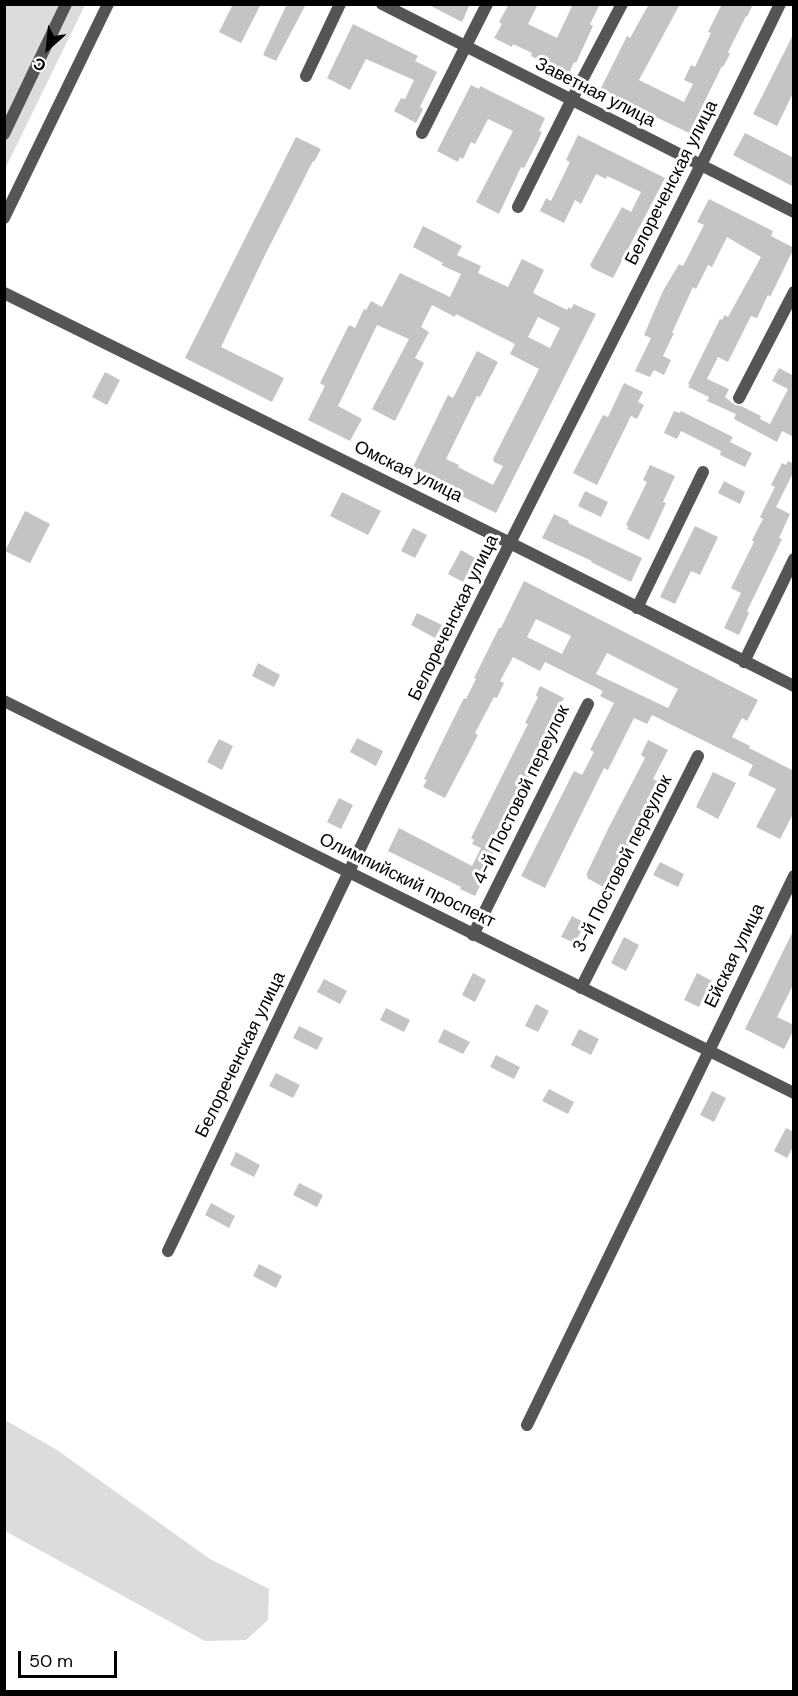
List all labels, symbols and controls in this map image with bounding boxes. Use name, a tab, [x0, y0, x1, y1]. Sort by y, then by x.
north arrow	[18, 18, 78, 78]
text: С	[30, 53, 50, 76]
street label: Заветная улица	[531, 53, 659, 133]
street label: Белореченская улица	[621, 97, 723, 269]
street label: Омская улица	[350, 437, 466, 507]
street label: Белореченская улица	[404, 531, 504, 705]
street label: 4-й Постовой переулок	[469, 702, 575, 888]
street label: 3-й Постовой переулок	[569, 772, 677, 956]
street label: Олимпийский проспект	[315, 829, 499, 933]
street label: Ейская улица	[700, 900, 770, 1012]
street label: Белореченская улица	[191, 968, 291, 1142]
scale bar	[21, 1639, 120, 1677]
text: 50 m	[29, 1649, 73, 1673]

